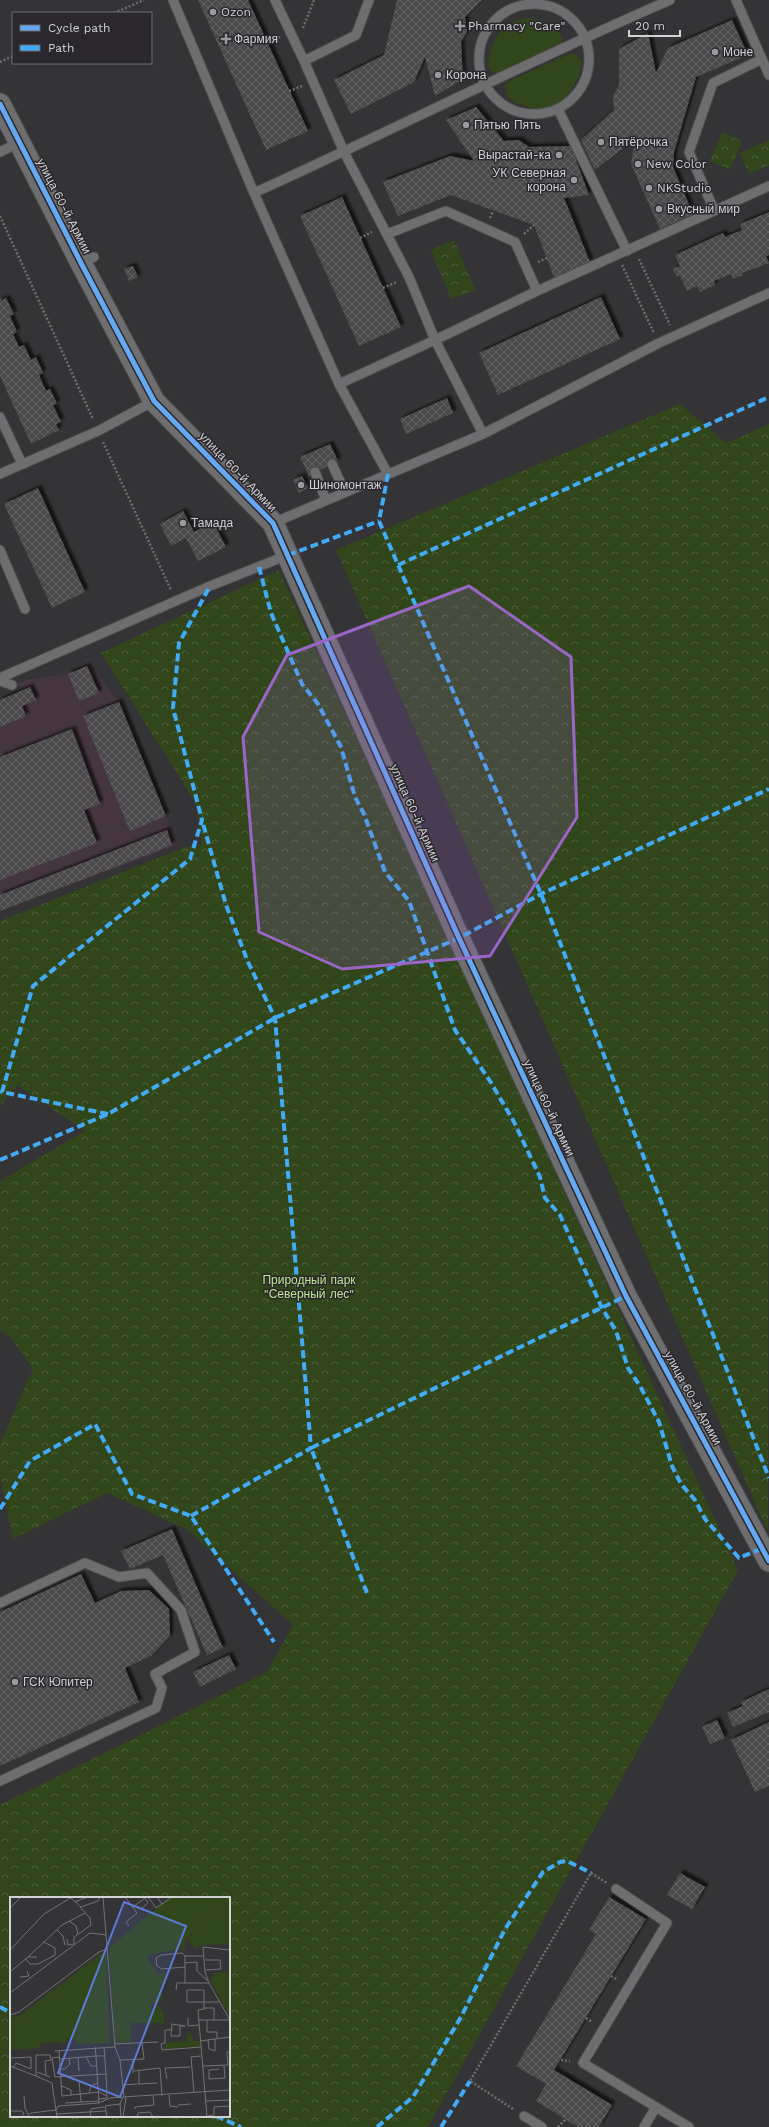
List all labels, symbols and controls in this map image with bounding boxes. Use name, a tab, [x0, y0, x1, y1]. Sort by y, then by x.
place label: Ozon	[221, 5, 251, 19]
marker: Ozon	[208, 7, 218, 17]
legend	[12, 12, 152, 64]
scale bar	[629, 12, 680, 38]
place label: Pharmacy "Care"	[468, 19, 565, 33]
text: 20 m	[635, 19, 665, 33]
text: Cycle path	[48, 21, 110, 35]
marker: Pharmacy "Care"	[455, 21, 465, 31]
place label: Фармия	[234, 32, 278, 46]
marker: Фармия	[221, 34, 231, 44]
text: Path	[48, 41, 74, 55]
place label: Моне	[723, 45, 753, 59]
marker: Моне	[710, 47, 720, 57]
place label: Корона	[446, 68, 487, 82]
marker: Корона	[433, 70, 443, 80]
place label: Пятью Пять	[474, 118, 541, 132]
marker: Пятью Пять	[461, 120, 471, 130]
place label: Пятёрочка	[609, 135, 668, 149]
marker: Пятёрочка	[596, 137, 606, 147]
place label: Вырастай-ка	[478, 148, 551, 162]
marker: Вырастай-ка	[554, 150, 564, 160]
street label: улица 60-й Армии	[34, 156, 94, 256]
place label: New Color	[646, 157, 707, 171]
marker: New Color	[633, 159, 643, 169]
place label: УК Северная корона	[493, 166, 566, 194]
marker: УК Северная корона	[569, 175, 579, 185]
place label: NKStudio	[657, 181, 711, 195]
marker: NKStudio	[644, 183, 654, 193]
place label: Вкусный мир	[667, 202, 740, 216]
marker: Вкусный мир	[654, 204, 664, 214]
street label: улица 60-й Армии	[196, 429, 280, 515]
place label: Шиномонтаж	[309, 478, 382, 492]
marker: Шиномонтаж	[296, 480, 306, 490]
place label: Тамада	[191, 516, 233, 530]
marker: Тамада	[178, 518, 188, 528]
street label: улица 60-й Армии	[387, 762, 443, 864]
street label: улица 60-й Армии	[520, 1057, 578, 1159]
park label: Природный парк "Северный лес"	[262, 1273, 356, 1301]
street label: улица 60-й Армии	[661, 1349, 725, 1447]
place label: ГСК Юпитер	[23, 1675, 93, 1689]
marker: ГСК Юпитер	[10, 1677, 20, 1687]
inset map	[10, 1897, 230, 2117]

